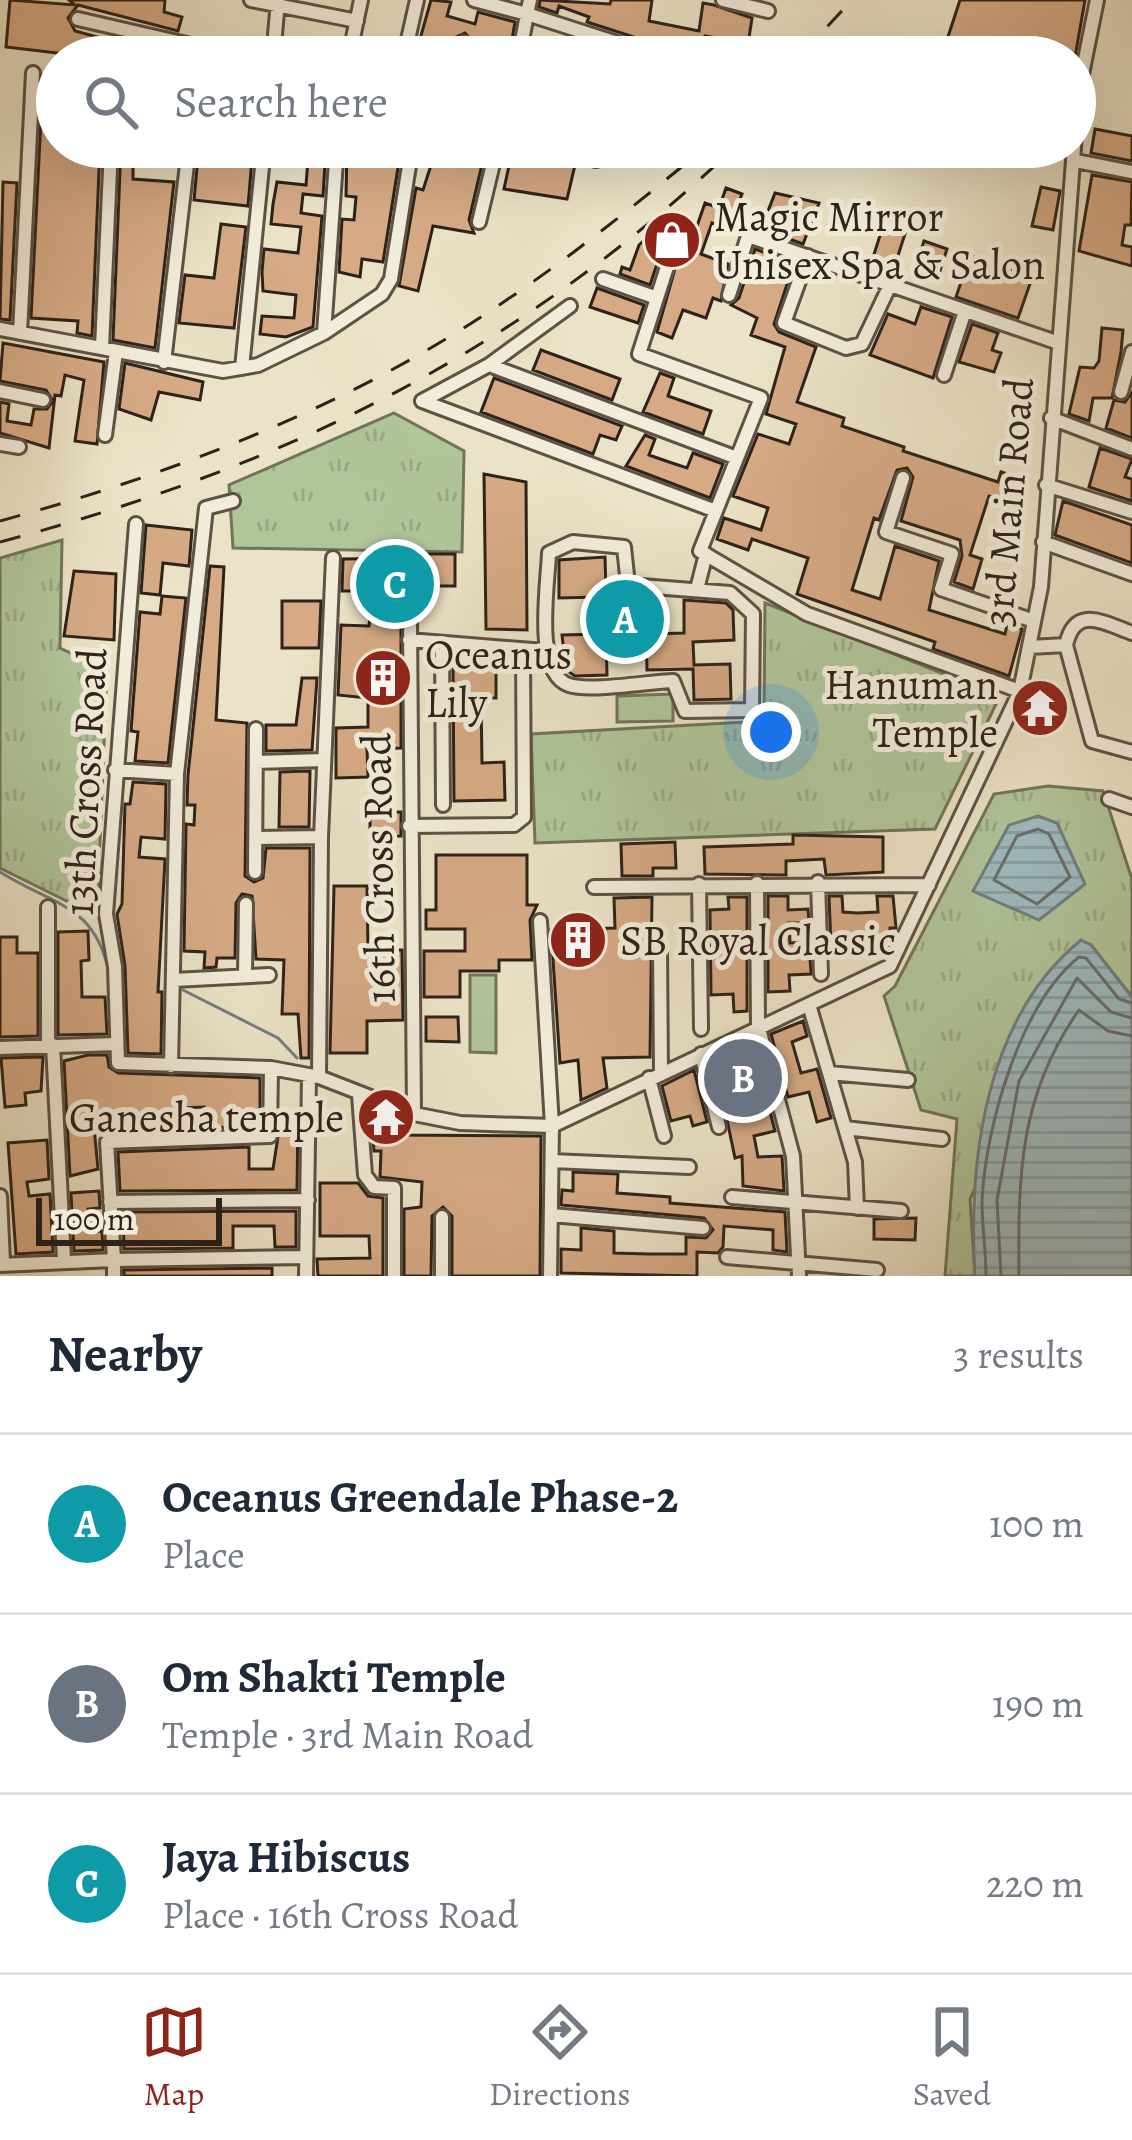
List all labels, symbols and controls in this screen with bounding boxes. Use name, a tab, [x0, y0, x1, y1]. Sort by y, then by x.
search box	[36, 36, 1096, 168]
icon: search	[78, 69, 144, 135]
text: Search here	[174, 71, 388, 133]
place label: Magic Mirror Unisex Spa & Salon	[714, 188, 1045, 293]
shop icon: Magic Mirror Unisex Spa & Salon	[641, 209, 703, 271]
street label: 3rd Main Road	[969, 375, 1047, 629]
pin: C	[356, 539, 434, 629]
pin: A	[586, 574, 664, 664]
place label: Oceanus Lily	[425, 626, 572, 731]
street label: 13th Cross Road	[50, 646, 120, 917]
building icon: Oceanus Lily	[352, 647, 414, 709]
place label: Hanuman Temple	[824, 656, 998, 761]
temple icon: Hanuman Temple	[1009, 677, 1071, 739]
your location	[741, 702, 801, 762]
street label: 16th Cross Road	[347, 732, 409, 1003]
building icon: SB Royal Classic	[547, 909, 609, 971]
place label: SB Royal Classic	[620, 912, 896, 969]
pin: B	[704, 1033, 782, 1123]
temple icon: Ganesha temple	[355, 1086, 417, 1148]
place label: Ganesha temple	[69, 1089, 344, 1146]
scale bar	[36, 1192, 222, 1245]
text: 100 m	[54, 1196, 134, 1241]
text: Nearby	[48, 1319, 202, 1389]
text: 3 results	[953, 1328, 1084, 1381]
text: Oceanus Greendale Phase-2	[162, 1466, 678, 1528]
text: A	[75, 1497, 99, 1550]
text: 100 m	[989, 1497, 1084, 1550]
text: Place	[162, 1528, 245, 1581]
text: Om Shakti Temple	[162, 1646, 506, 1708]
text: B	[75, 1677, 99, 1730]
text: 190 m	[992, 1677, 1084, 1730]
text: Temple · 3rd Main Road	[162, 1708, 533, 1761]
text: Jaya Hibiscus	[162, 1826, 410, 1888]
text: C	[75, 1857, 99, 1910]
text: 220 m	[986, 1857, 1084, 1910]
text: Place · 16th Cross Road	[162, 1888, 518, 1941]
tab: Map	[141, 1999, 207, 2116]
tab: Directions	[489, 1999, 631, 2116]
tab: Saved	[913, 1999, 991, 2116]

